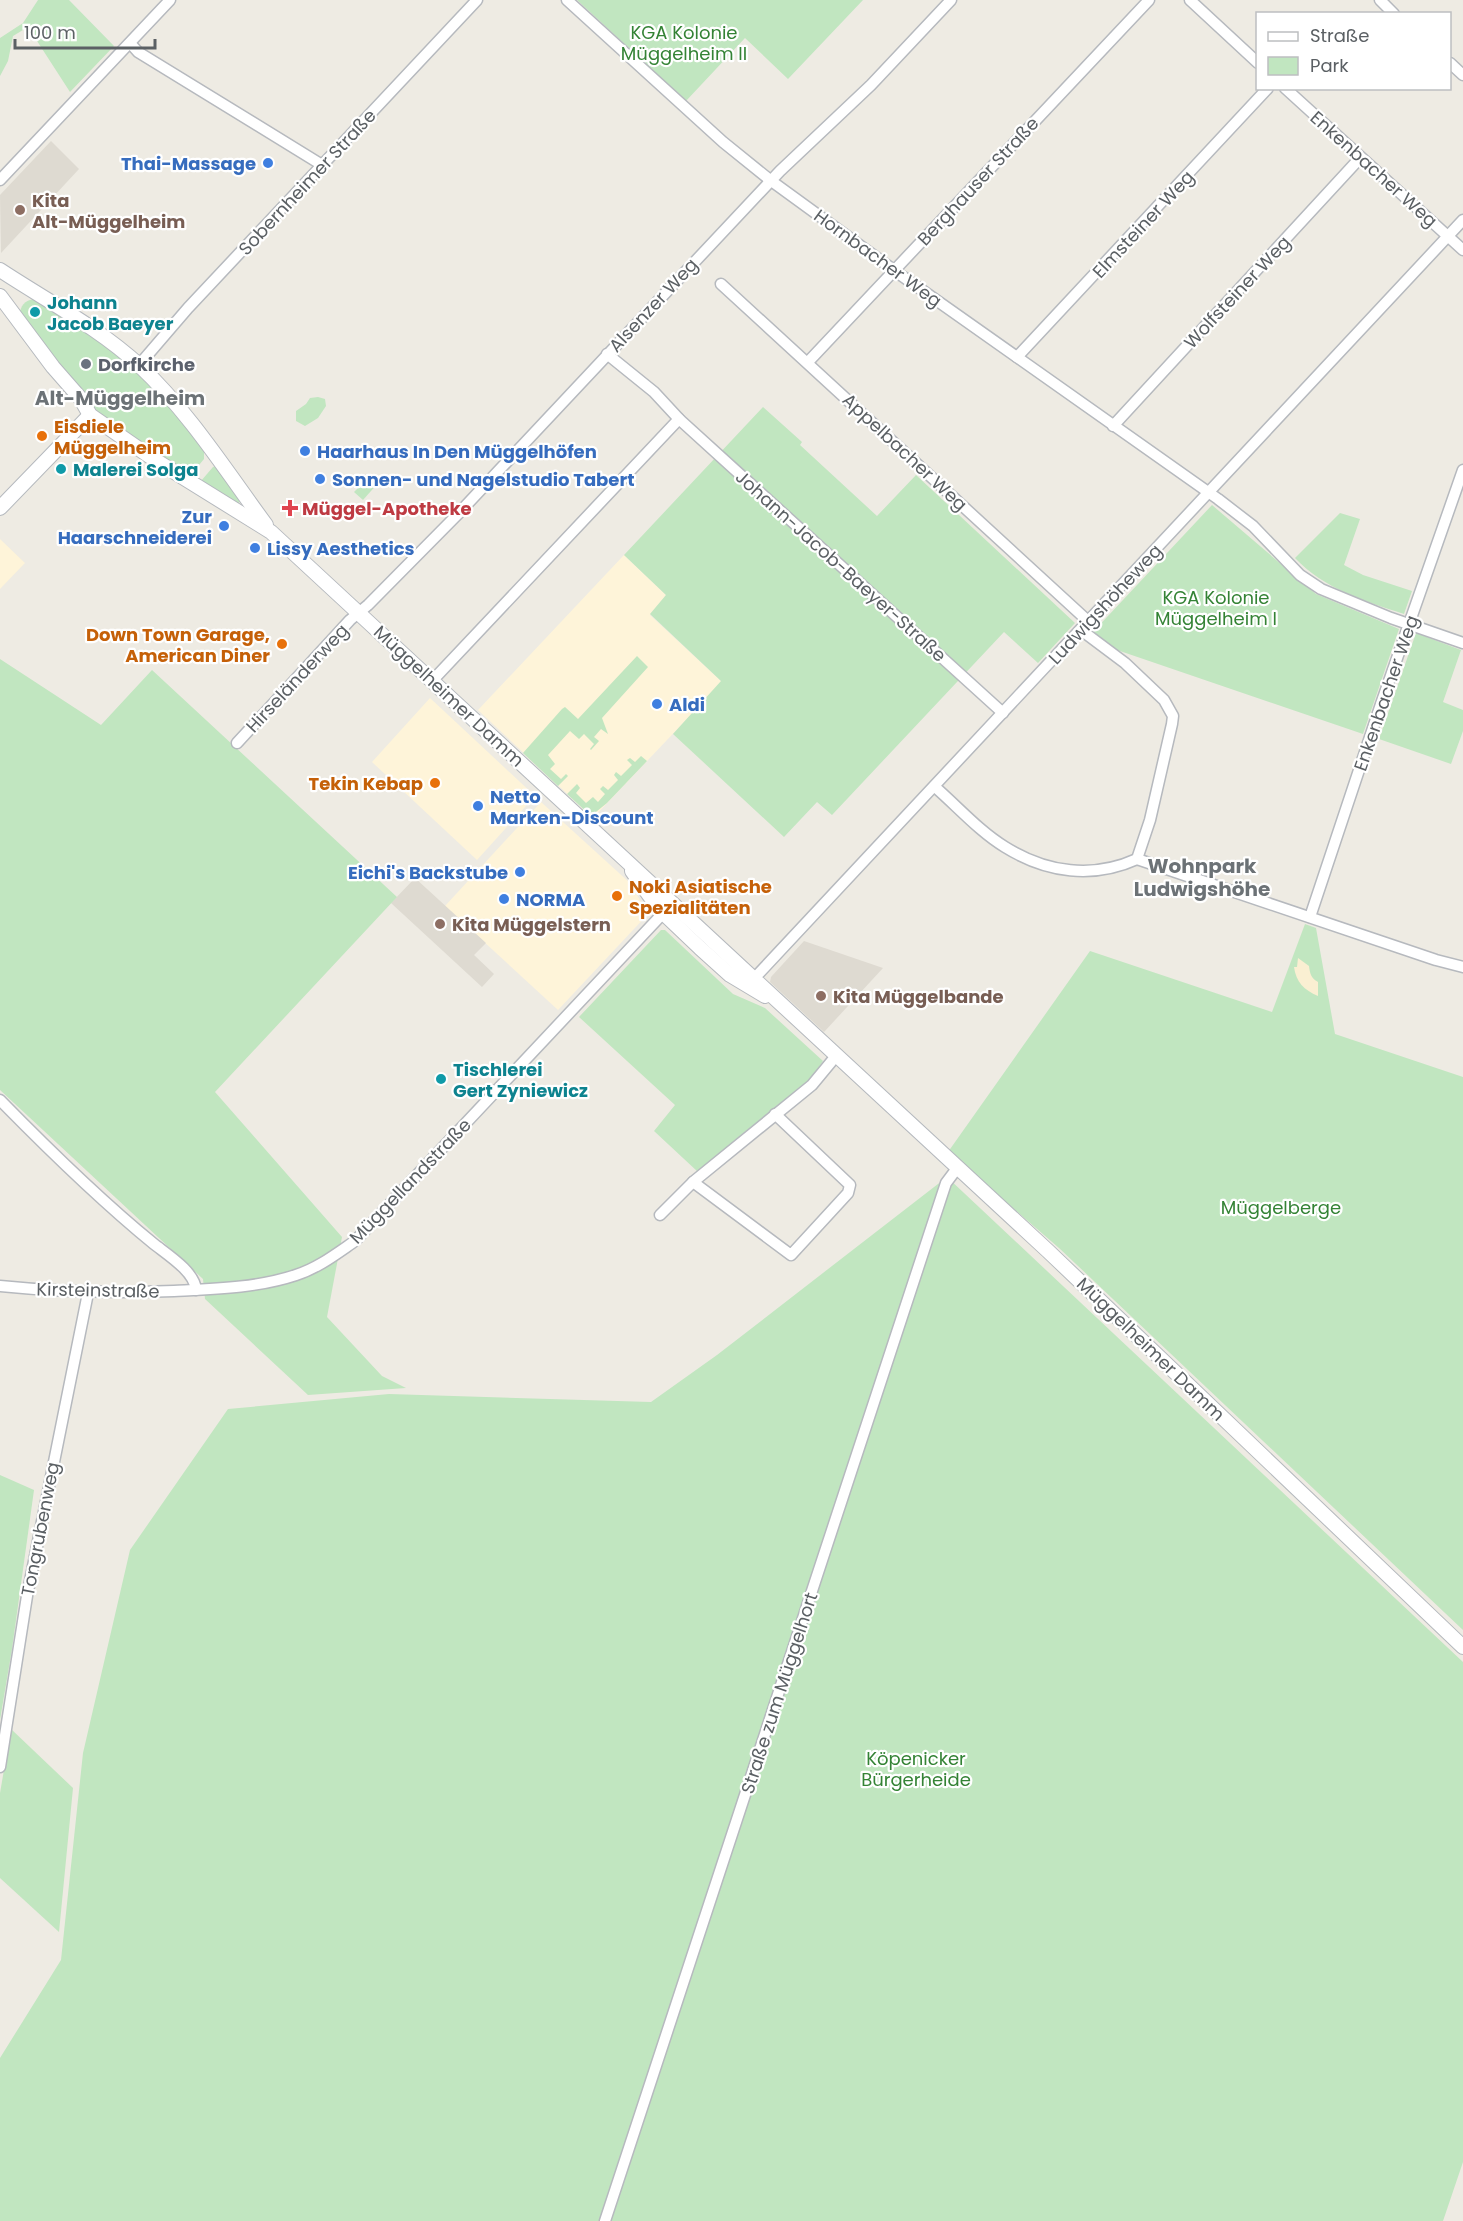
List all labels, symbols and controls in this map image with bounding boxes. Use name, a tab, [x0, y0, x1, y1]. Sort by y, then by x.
scale bar	[15, 12, 154, 50]
legend	[1256, 12, 1451, 90]
text: 100 m	[24, 20, 76, 45]
park label: KGA Kolonie Müggelheim II	[621, 20, 747, 66]
text: Straße	[1310, 23, 1369, 48]
text: Park	[1310, 53, 1349, 78]
street label: Sobernheimer Straße	[233, 103, 381, 261]
street label: Enkenbacher Weg	[1305, 105, 1443, 233]
street label: Berghauser Straße	[912, 111, 1044, 251]
place label: Thai-Massage	[121, 151, 256, 176]
marker: Thai-Massage	[261, 156, 275, 170]
street label: Elmsteiner Weg	[1087, 165, 1199, 283]
place label: Kita Alt-Müggelheim	[32, 188, 185, 234]
marker: Kita Alt-Müggelheim	[13, 203, 27, 217]
street label: Hornbacher Weg	[809, 203, 947, 313]
street label: Wolfsteiner Weg	[1178, 230, 1296, 354]
street label: Alsenzer Weg	[603, 252, 703, 358]
place label: Johann Jacob Baeyer	[47, 290, 174, 336]
marker: Johann Jacob Baeyer	[28, 305, 42, 319]
place label: Dorfkirche	[98, 352, 195, 377]
marker: Dorfkirche	[79, 357, 93, 371]
district label: Alt-Müggelheim	[35, 384, 205, 412]
street label: Appelbacher Weg	[837, 387, 973, 517]
place label: Eisdiele Müggelheim	[54, 414, 171, 460]
marker: Eisdiele Müggelheim	[35, 429, 49, 443]
place label: Haarhaus In Den Müggelhöfen	[317, 439, 597, 464]
marker: Haarhaus In Den Müggelhöfen	[298, 444, 312, 458]
place label: Malerei Solga	[73, 457, 198, 482]
marker: Malerei Solga	[54, 462, 68, 476]
street label: Johann-Jacob-Baeyer-Straße	[730, 464, 952, 668]
place label: Sonnen- und Nagelstudio Tabert	[332, 467, 634, 492]
marker: Sonnen- und Nagelstudio Tabert	[313, 472, 327, 486]
place label: Müggel-Apotheke	[302, 496, 472, 521]
marker: Müggel-Apotheke	[283, 501, 297, 515]
place label: Zur Haarschneiderei	[58, 504, 212, 550]
marker: Zur Haarschneiderei	[217, 519, 231, 533]
place label: Lissy Aesthetics	[267, 536, 415, 561]
street label: Ludwigshöheweg	[1043, 538, 1167, 670]
marker: Lissy Aesthetics	[248, 541, 262, 555]
park label: KGA Kolonie Müggelheim I	[1155, 585, 1277, 631]
street label: Enkenbacher Weg	[1348, 612, 1424, 774]
street label: Hirseländerweg	[240, 618, 354, 738]
street label: Müggelheimer Damm	[368, 620, 530, 772]
place label: Down Town Garage, American Diner	[86, 622, 270, 668]
marker: Down Town Garage, American Diner	[275, 637, 289, 651]
place label: Aldi	[669, 692, 705, 717]
marker: Aldi	[650, 697, 664, 711]
place label: Tekin Kebap	[309, 771, 423, 796]
marker: Tekin Kebap	[428, 776, 442, 790]
place label: Netto Marken-Discount	[490, 784, 654, 830]
marker: Netto Marken-Discount	[471, 799, 485, 813]
district label: Wohnpark Ludwigshöhe	[1134, 852, 1270, 903]
place label: Eichi's Backstube	[348, 860, 508, 885]
marker: Eichi's Backstube	[513, 865, 527, 879]
place label: Noki Asiatische Spezialitäten	[629, 874, 772, 920]
place label: NORMA	[516, 887, 585, 912]
marker: Noki Asiatische Spezialitäten	[610, 889, 624, 903]
marker: NORMA	[497, 892, 511, 906]
place label: Kita Müggelstern	[452, 912, 611, 937]
marker: Kita Müggelstern	[433, 917, 447, 931]
place label: Kita Müggelbande	[833, 984, 1004, 1009]
marker: Kita Müggelbande	[814, 989, 828, 1003]
place label: Tischlerei Gert Zyniewicz	[453, 1057, 588, 1103]
marker: Tischlerei Gert Zyniewicz	[434, 1072, 448, 1086]
street label: Müggellandstraße	[344, 1113, 476, 1249]
park label: Müggelberge	[1221, 1195, 1341, 1220]
street label: Müggelheimer Damm	[1071, 1271, 1231, 1427]
street label: Kirsteinstraße	[36, 1276, 160, 1304]
street label: Tongrubenweg	[15, 1460, 65, 1598]
street label: Straße zum Müggelhort	[735, 1589, 823, 1797]
park label: Köpenicker Bürgerheide	[861, 1746, 971, 1792]

